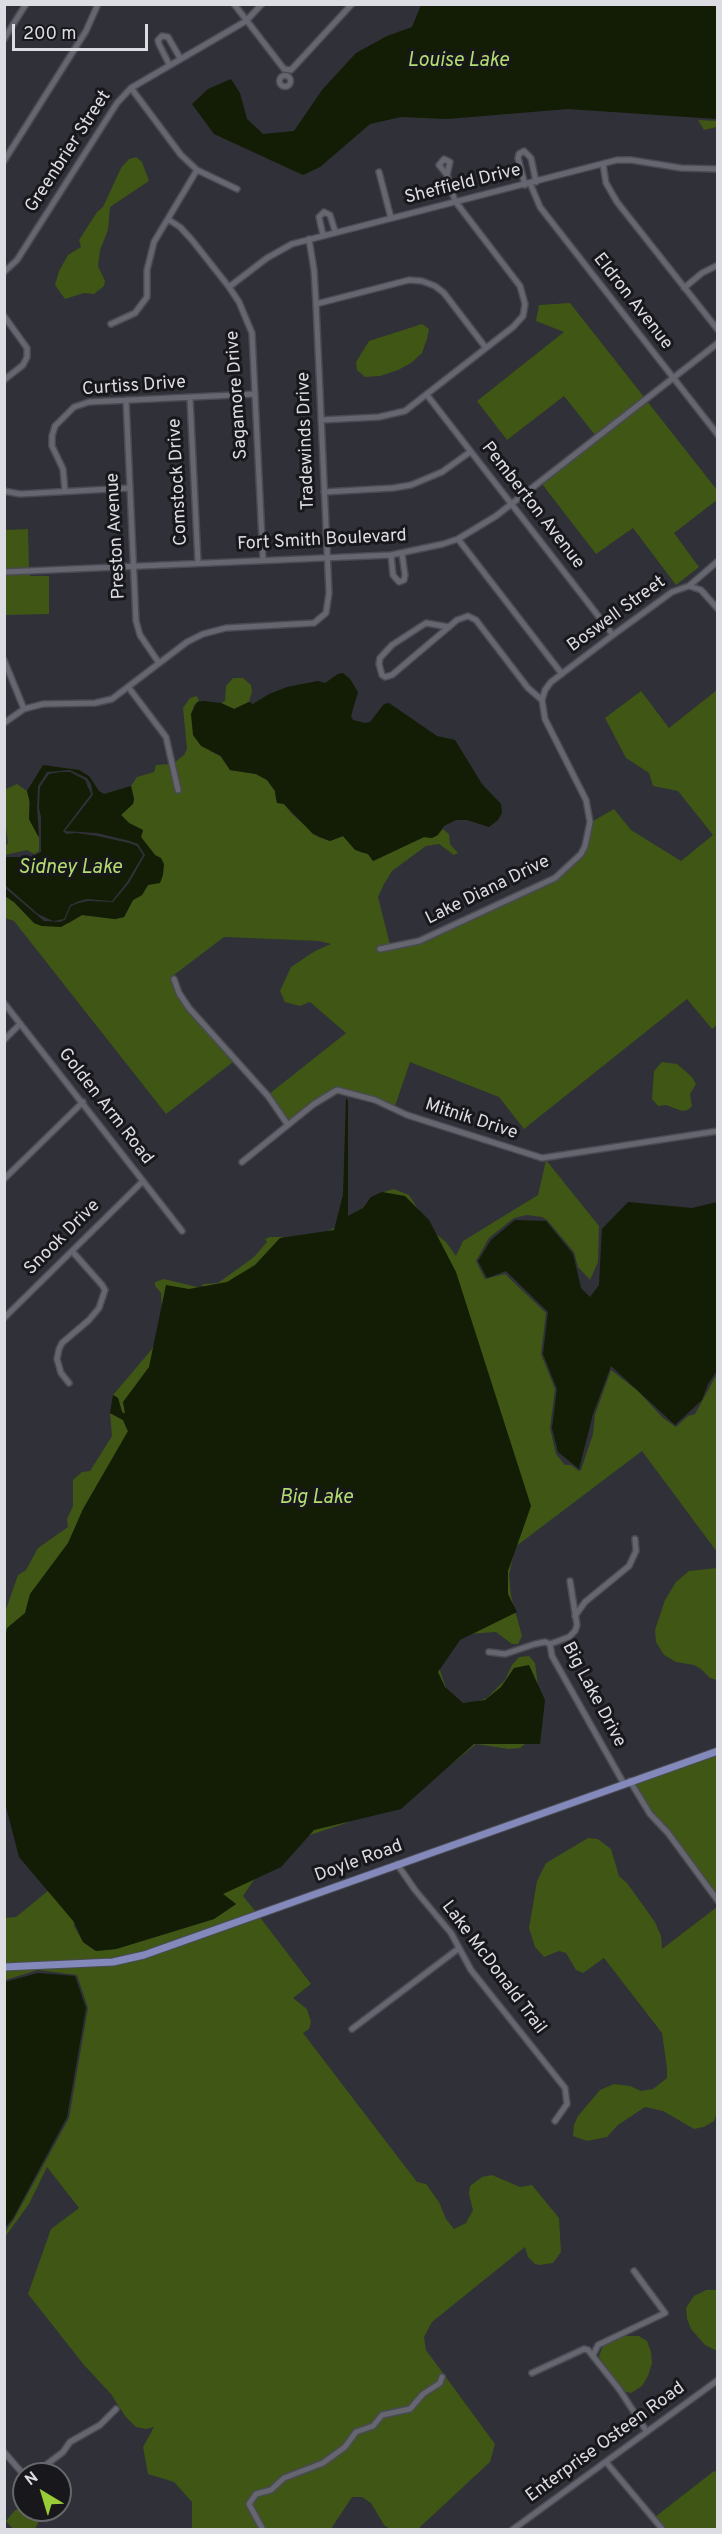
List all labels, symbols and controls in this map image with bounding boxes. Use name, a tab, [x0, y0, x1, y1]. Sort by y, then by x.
scale bar	[15, 12, 152, 50]
text: 200 m	[23, 23, 76, 46]
water label: Louise Lake	[407, 50, 509, 74]
street label: Greenbrier Street	[22, 87, 116, 217]
street label: Sheffield Drive	[403, 160, 523, 210]
street label: Eldron Avenue	[588, 249, 676, 355]
street label: Sagamore Drive	[223, 330, 253, 460]
street label: Tradewinds Drive	[294, 372, 320, 510]
street label: Curtiss Drive	[81, 373, 187, 401]
street label: Comstock Drive	[165, 418, 193, 546]
street label: Pemberton Avenue	[476, 438, 588, 574]
street label: Preston Avenue	[103, 472, 131, 600]
street label: Fort Smith Boulevard	[237, 526, 407, 556]
street label: Boswell Street	[564, 572, 670, 658]
street label: Lake Diana Drive	[422, 852, 554, 930]
water label: Sidney Lake	[18, 857, 122, 881]
street label: Golden Arm Road	[53, 1044, 157, 1170]
street label: Mitnik Drive	[422, 1095, 520, 1145]
street label: Snook Drive	[21, 1196, 105, 1280]
water label: Big Lake	[279, 1487, 353, 1511]
street label: Big Lake Drive	[556, 1639, 630, 1751]
street label: Doyle Road	[312, 1836, 406, 1888]
street label: Lake McDonald Trail	[436, 1897, 550, 2039]
street label: Enterprise Osteen Road	[522, 2378, 690, 2508]
north arrow	[12, 2462, 72, 2522]
text: N	[21, 2468, 43, 2491]

